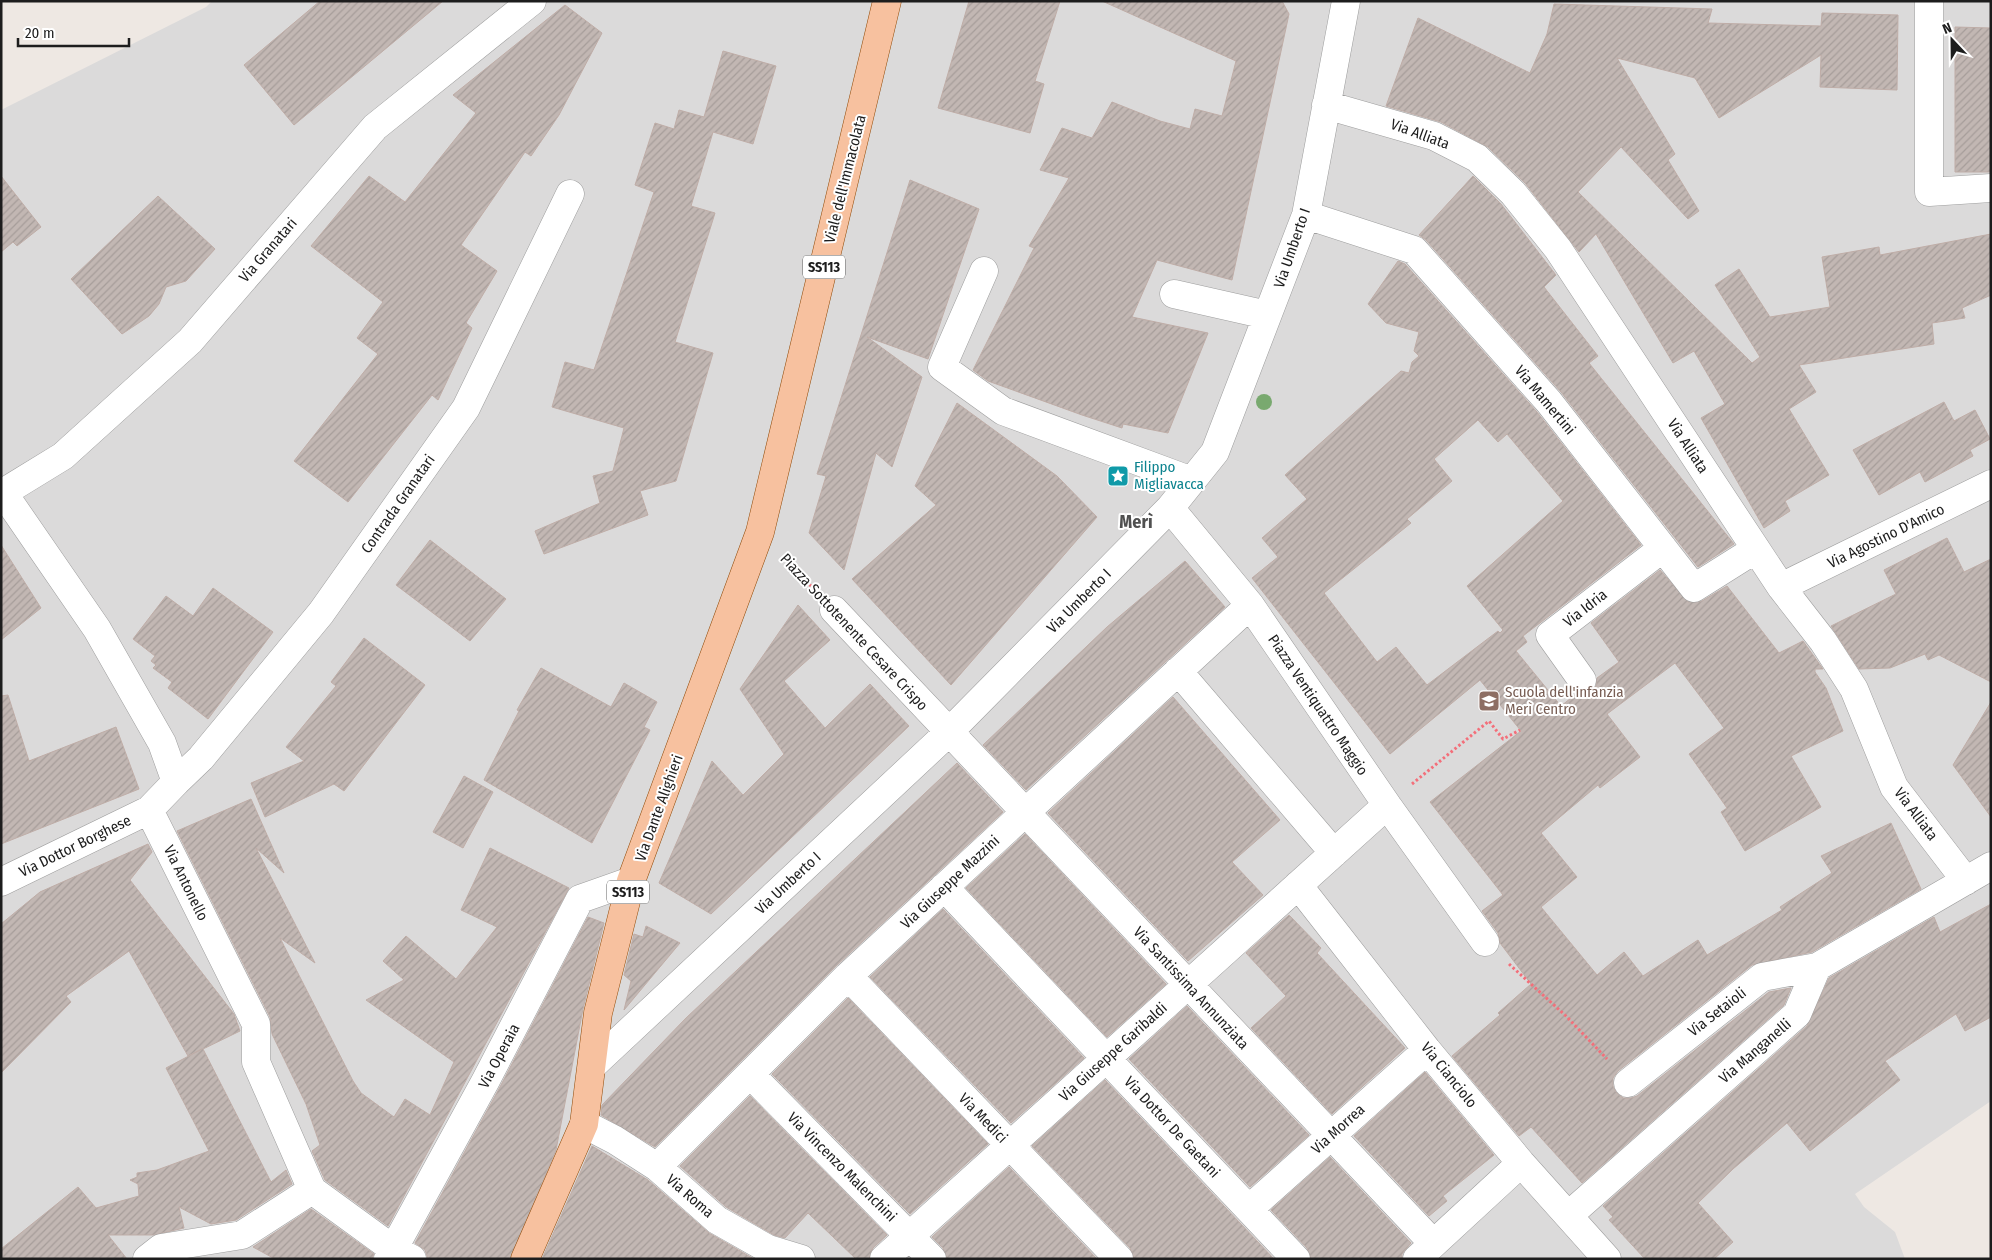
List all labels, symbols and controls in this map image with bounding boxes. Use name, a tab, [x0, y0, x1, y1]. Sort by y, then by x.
scale bar	[18, 15, 129, 47]
north arrow	[1927, 15, 1977, 65]
text: N	[1940, 19, 1954, 38]
text: 20 m	[25, 24, 55, 42]
street label: Viale dell'Immacolata	[820, 113, 870, 245]
street label: Via Alliata	[1388, 115, 1452, 153]
street label: Via Umberto I	[1270, 206, 1314, 290]
street label: Via Granatari	[235, 214, 301, 286]
road number: SS113	[803, 256, 845, 278]
street label: Via Mamertini	[1511, 362, 1579, 438]
street label: Via Alliata	[1664, 415, 1712, 477]
street label: Contrada Granatari	[357, 451, 439, 557]
place label: Filippo Migliavacca	[1134, 458, 1204, 493]
place icon: Filippo Migliavacca	[1106, 464, 1130, 488]
street label: Via Agostino D'Amico	[1825, 500, 1947, 572]
district label: Merì	[1119, 511, 1153, 533]
street label: Piazza Sottotenente Cesare Crispo	[776, 550, 932, 714]
street label: Via Umberto I	[1043, 565, 1115, 637]
street label: Via Idria	[1560, 585, 1610, 631]
street label: Piazza Ventiquattro Maggio	[1264, 631, 1372, 779]
place label: Scuola dell'infanzia Merì Centro	[1505, 683, 1624, 718]
school or university icon: Scuola dell'infanzia Merì Centro	[1477, 689, 1501, 713]
street label: Via Dante Alighieri	[631, 752, 687, 864]
street label: Via Alliata	[1890, 784, 1942, 844]
street label: Via Dottor Borghese	[16, 811, 134, 881]
street label: Via Giuseppe Mazzini	[897, 832, 1003, 932]
street label: Via Antonello	[160, 842, 212, 924]
street label: Via Umberto I	[751, 848, 825, 918]
road number: SS113	[607, 880, 649, 904]
street label: Via Santissima Annunziata	[1129, 923, 1253, 1053]
street label: Via Setaioli	[1684, 984, 1750, 1040]
street label: Via Giuseppe Garibaldi	[1055, 999, 1171, 1105]
street label: Via Manganelli	[1715, 1015, 1795, 1087]
street label: Via Operaia	[475, 1021, 523, 1091]
street label: Via Cianciolo	[1417, 1039, 1481, 1111]
street label: Via Dottor De Gaetani	[1120, 1073, 1224, 1181]
street label: Via Medici	[955, 1089, 1011, 1147]
street label: Via Morrea	[1308, 1100, 1368, 1158]
street label: Via Vincenzo Malenchini	[784, 1109, 900, 1225]
street label: Via Roma	[663, 1171, 717, 1221]

